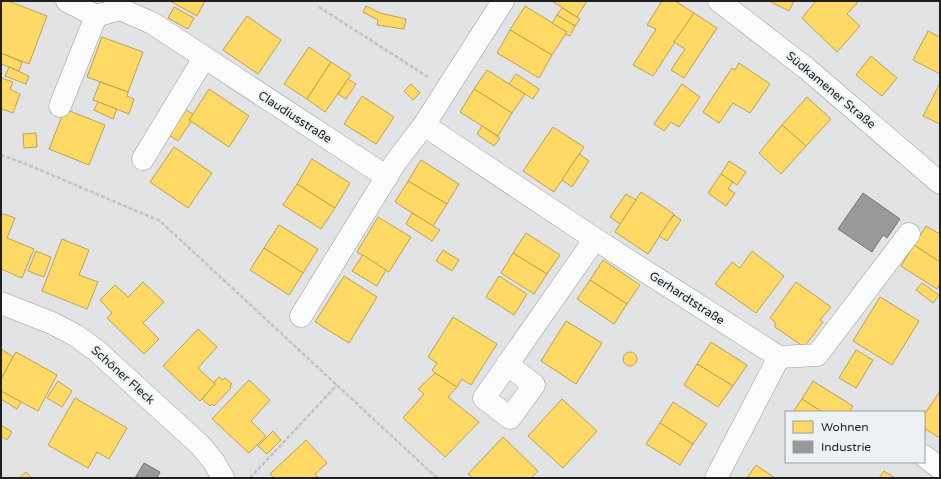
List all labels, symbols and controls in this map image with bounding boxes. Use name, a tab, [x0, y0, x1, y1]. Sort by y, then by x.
street label: Südkamener Straße	[784, 49, 879, 132]
street label: Claudiusstraße	[256, 88, 334, 146]
street label: Gerhardtstraße	[647, 268, 727, 328]
street label: Schöner Fleck	[89, 343, 158, 407]
legend	[785, 411, 925, 463]
text: Wohnen	[821, 420, 869, 434]
text: Industrie	[821, 440, 871, 454]

